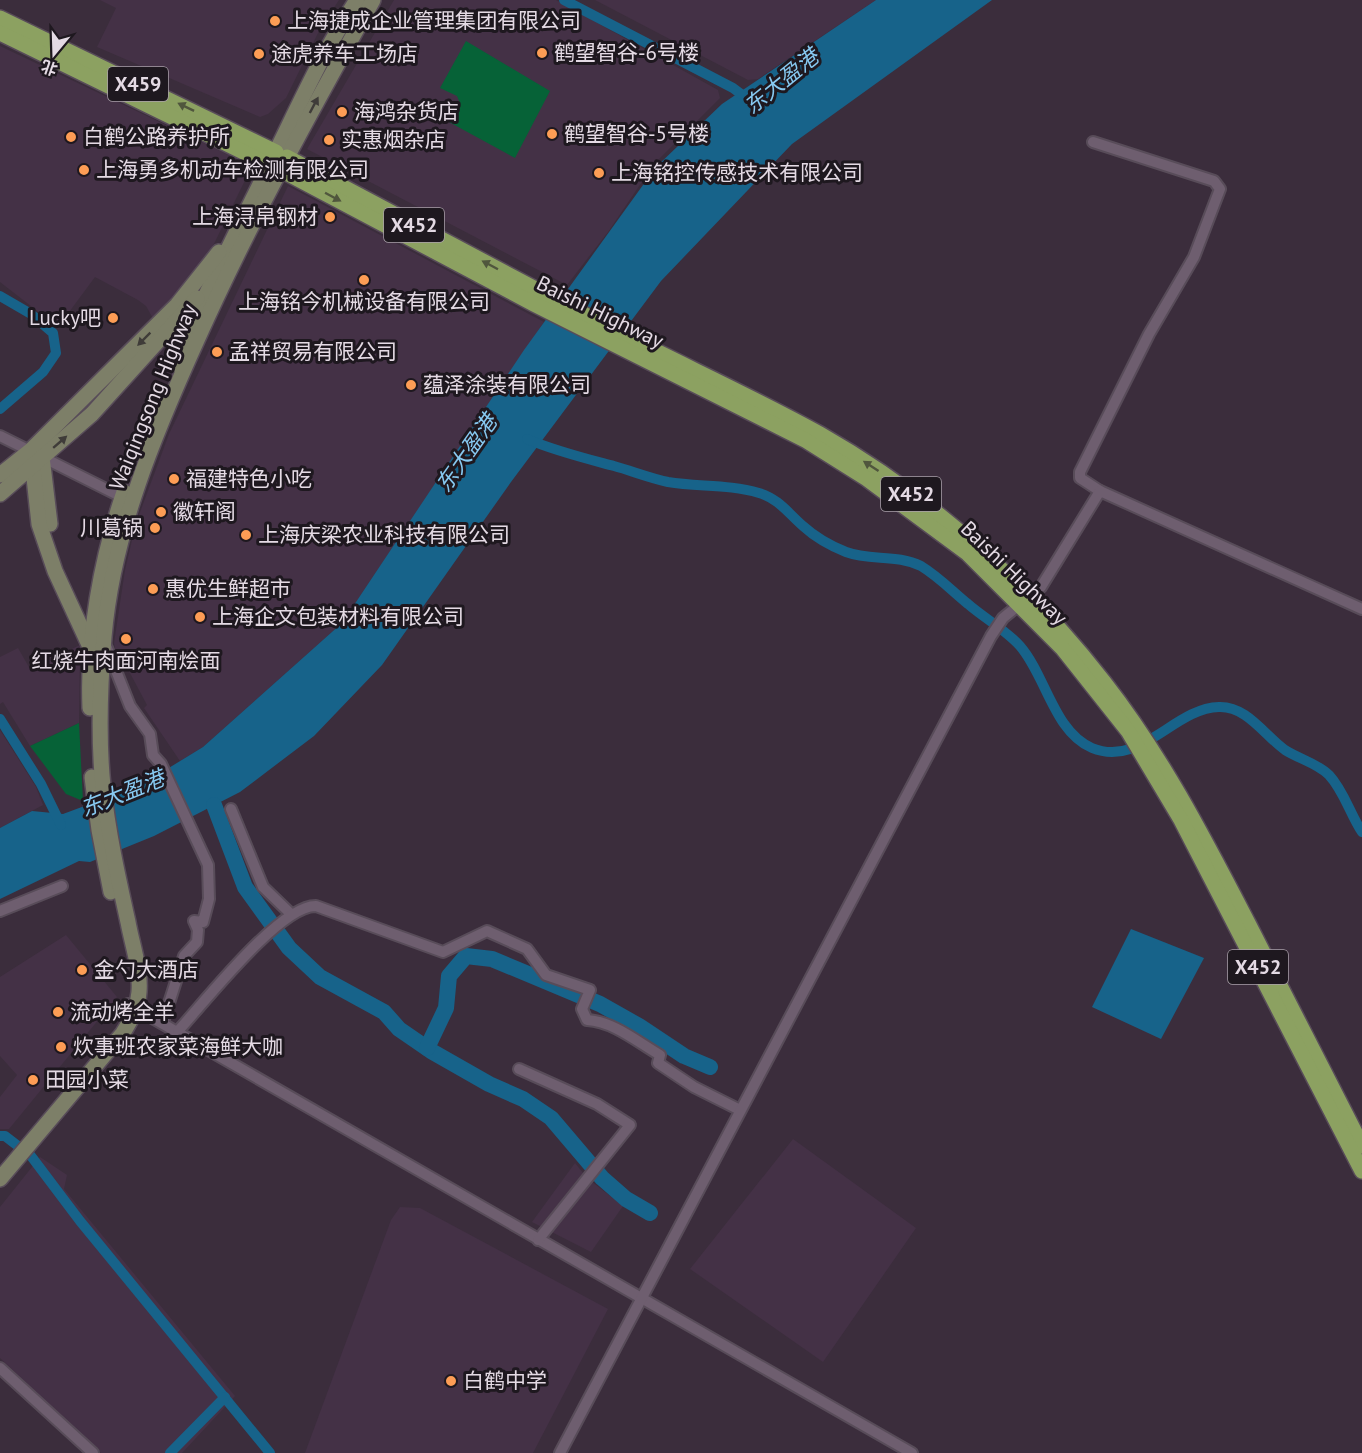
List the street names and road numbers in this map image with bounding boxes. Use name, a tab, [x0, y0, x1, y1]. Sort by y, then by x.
road number: X459	[108, 67, 168, 101]
road number: X452	[384, 208, 444, 242]
street label: Baishi Highway	[532, 269, 668, 354]
street label: Waiqingsong Highway	[103, 299, 202, 494]
road number: X452	[881, 477, 941, 511]
street label: Baishi Highway	[955, 515, 1074, 630]
road number: X452	[1228, 950, 1288, 984]

